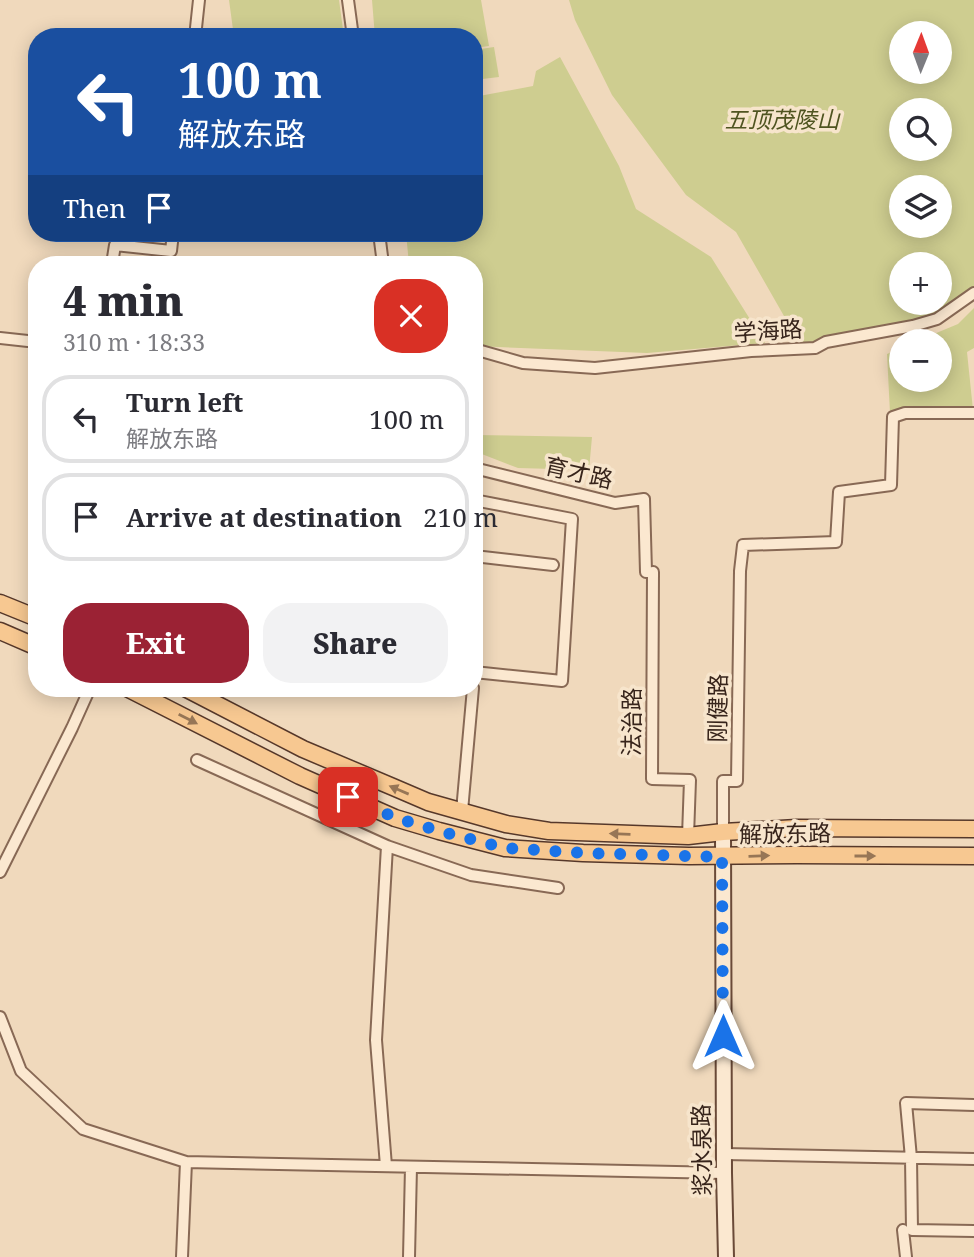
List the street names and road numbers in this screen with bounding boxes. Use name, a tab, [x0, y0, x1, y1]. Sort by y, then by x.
street label: 学海路	[732, 312, 804, 348]
street label: 育才路	[542, 449, 616, 495]
street label: 刚健路	[700, 673, 734, 743]
street label: 法治路	[615, 688, 647, 757]
street label: 解放东路	[739, 816, 831, 850]
street label: 浆水泉路	[684, 1104, 718, 1196]

